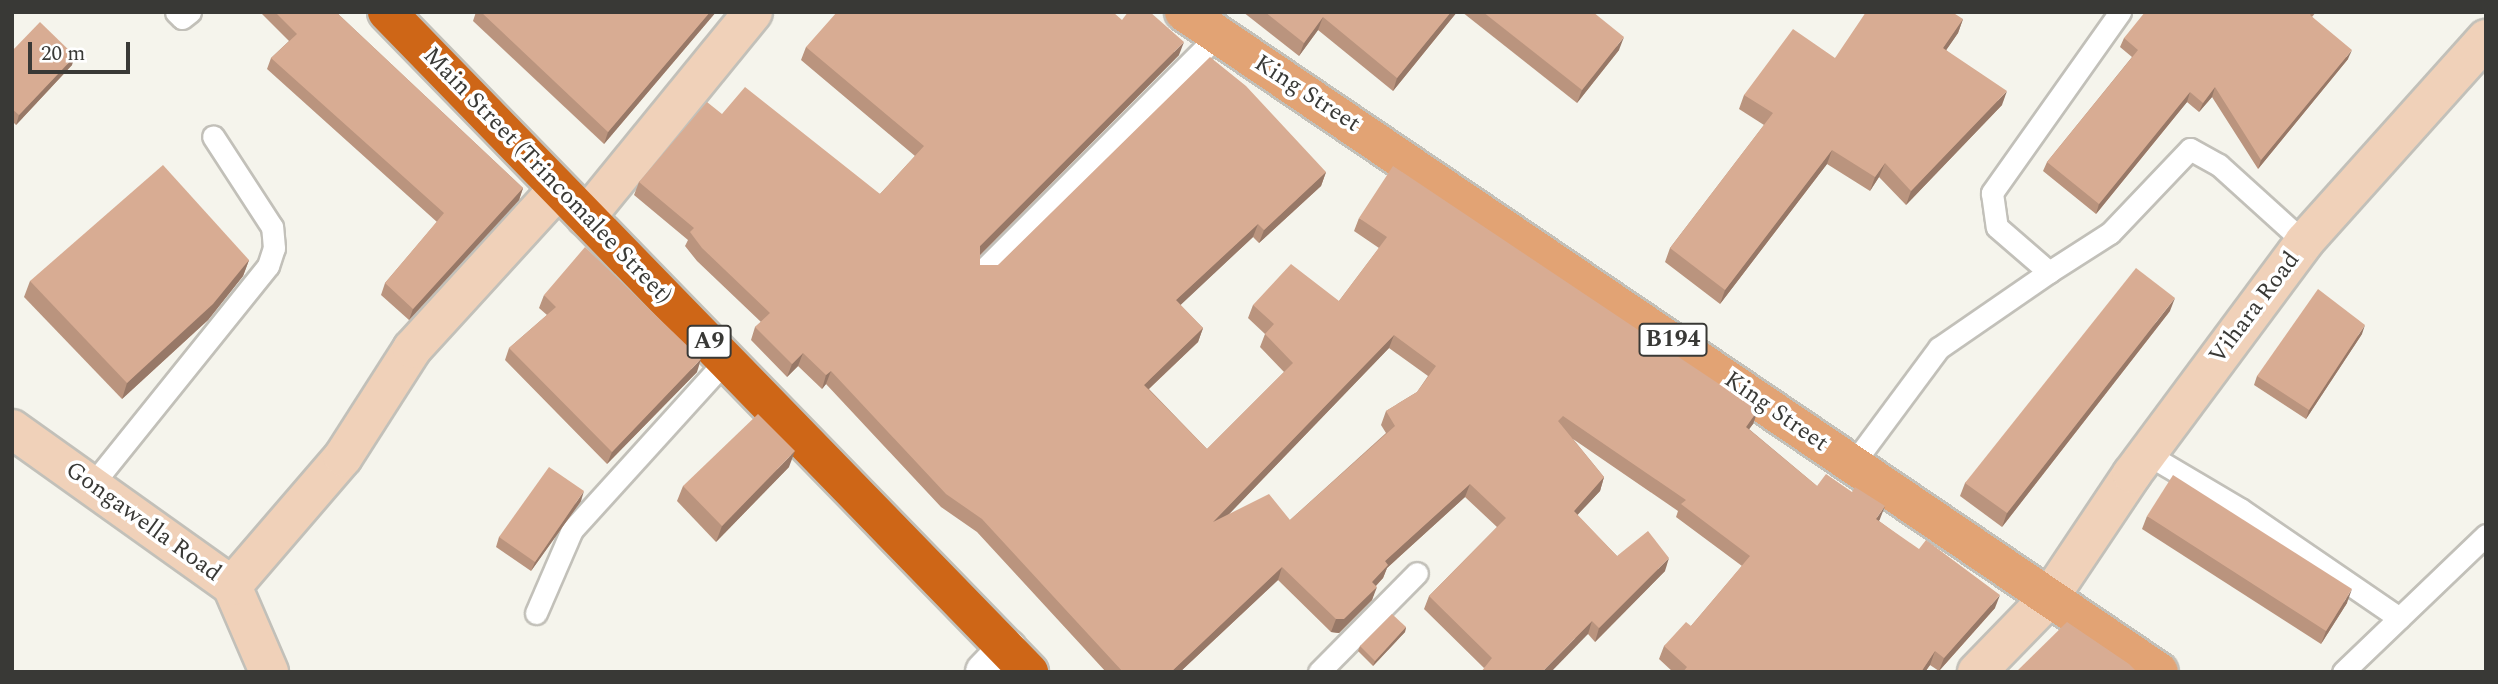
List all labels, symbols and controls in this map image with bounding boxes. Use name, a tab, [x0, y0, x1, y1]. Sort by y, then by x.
scale bar	[32, 28, 133, 72]
text: 20 m	[41, 38, 85, 70]
street label: Main Street (Trincomalee Street)	[417, 42, 677, 310]
street label: King Street	[1249, 49, 1365, 139]
street label: Vihara Road	[2204, 246, 2306, 370]
road number: B194	[1638, 320, 1708, 360]
road number: A9	[686, 322, 732, 362]
street label: King Street	[1718, 366, 1834, 458]
street label: Gongawella Road	[60, 456, 226, 588]

